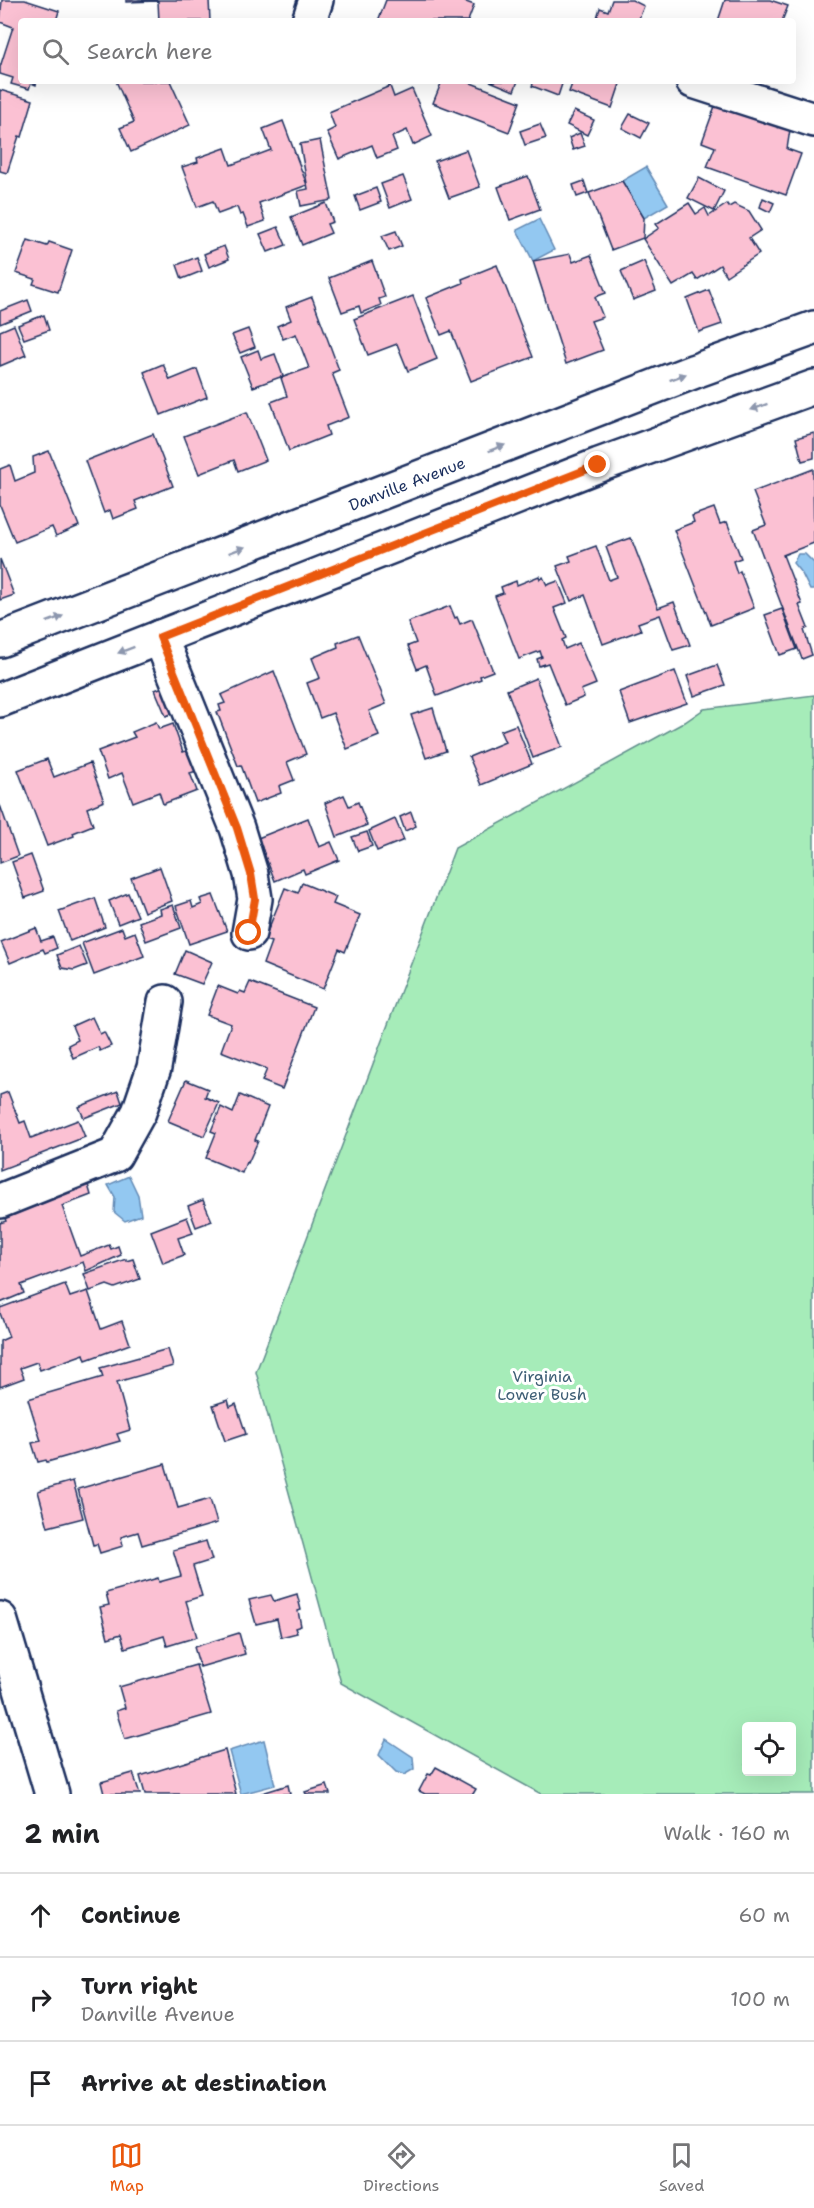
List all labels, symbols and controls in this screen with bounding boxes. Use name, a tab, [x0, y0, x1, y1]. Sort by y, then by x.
search box	[18, 18, 796, 84]
icon: search	[39, 35, 72, 68]
text: Search here	[87, 37, 213, 66]
one-way arrow	[669, 372, 687, 381]
one-way arrow	[750, 403, 768, 413]
one-way arrow	[488, 443, 506, 453]
route end	[584, 451, 610, 477]
street label: Danville Avenue	[346, 452, 468, 516]
one-way arrow	[228, 545, 246, 554]
one-way arrow	[46, 614, 64, 624]
one-way arrow	[117, 646, 135, 655]
route start	[235, 919, 261, 945]
park label: Virginia Lower Bush	[497, 1366, 587, 1405]
map controls	[742, 1722, 796, 1776]
button: locate	[742, 1722, 796, 1776]
text: 2 min	[24, 1816, 100, 1851]
text: Walk · 160 m	[663, 1820, 790, 1846]
icon: ahead	[24, 1899, 57, 1932]
text: Continue	[81, 1901, 181, 1930]
text: 60 m	[738, 1902, 790, 1928]
text: Turn right	[81, 1972, 198, 2001]
icon: right	[24, 1983, 57, 2016]
text: 100 m	[730, 1986, 790, 2012]
text: Danville Avenue	[81, 2001, 235, 2027]
icon: arrive	[24, 2067, 57, 2100]
text: Arrive at destination	[81, 2069, 327, 2098]
tab: Map	[110, 2139, 144, 2196]
tab: Directions	[363, 2139, 440, 2196]
tab: Saved	[659, 2139, 704, 2196]

